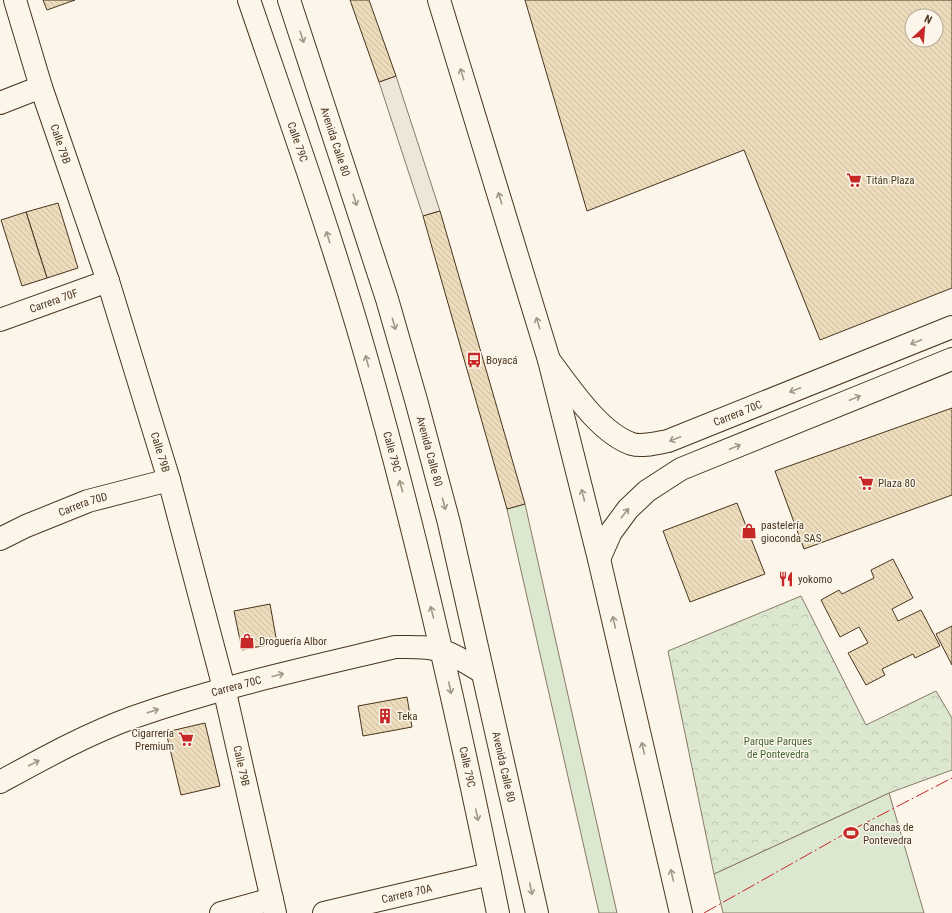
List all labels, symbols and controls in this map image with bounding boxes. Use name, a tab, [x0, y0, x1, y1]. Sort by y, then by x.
north arrow	[904, 8, 944, 48]
text: N	[922, 12, 934, 27]
one-way arrow	[298, 31, 306, 43]
one-way arrow	[458, 68, 465, 81]
street label: Avenida Calle 80	[318, 105, 353, 178]
street label: Calle 79C	[285, 120, 311, 164]
street label: Calle 79B	[48, 122, 74, 165]
supermarket icon: Titán Plaza	[845, 171, 863, 189]
place label: Titán Plaza	[866, 174, 915, 187]
one-way arrow	[496, 192, 503, 205]
one-way arrow	[352, 194, 359, 207]
one-way arrow	[324, 230, 331, 243]
street label: Carrera 70F	[28, 286, 80, 315]
one-way arrow	[534, 316, 541, 329]
one-way arrow	[391, 318, 398, 331]
one-way arrow	[910, 339, 922, 346]
bus stop icon: Boyacá	[465, 351, 483, 369]
one-way arrow	[363, 354, 370, 367]
place label: Boyacá	[486, 354, 518, 367]
one-way arrow	[790, 387, 802, 395]
one-way arrow	[849, 394, 861, 402]
street label: Carrera 70C	[711, 397, 764, 429]
street label: Avenida Calle 80	[414, 415, 445, 488]
street label: Calle 79C	[381, 430, 404, 473]
street label: Calle 79B	[148, 431, 173, 474]
one-way arrow	[669, 435, 681, 443]
one-way arrow	[729, 443, 741, 451]
supermarket icon: Plaza 80	[857, 474, 875, 492]
place label: Plaza 80	[878, 477, 915, 490]
one-way arrow	[397, 480, 404, 493]
one-way arrow	[579, 489, 587, 502]
street label: Carrera 70D	[56, 490, 109, 519]
one-way arrow	[441, 497, 448, 510]
one-way arrow	[621, 508, 629, 519]
place label: pastelería gioconda SAS	[761, 519, 822, 545]
shop icon: pastelería gioconda SAS	[740, 522, 758, 540]
restaurant icon: yokomo	[777, 570, 795, 588]
place label: yokomo	[798, 573, 833, 586]
one-way arrow	[428, 606, 435, 619]
one-way arrow	[609, 615, 617, 628]
shop icon: Droguería Albor	[238, 632, 256, 650]
place label: Droguería Albor	[259, 635, 327, 648]
one-way arrow	[271, 671, 284, 679]
street label: Carrera 70C	[210, 673, 263, 699]
one-way arrow	[446, 682, 454, 695]
one-way arrow	[147, 707, 160, 714]
building icon: Teka	[376, 707, 394, 725]
place label: Teka	[397, 710, 418, 723]
place label: Cigarrería Premium	[132, 727, 174, 753]
supermarket icon: Cigarrería Premium	[177, 730, 195, 748]
street label: Avenida Calle 80	[490, 730, 518, 803]
park label: Parque Parques de Pontevedra	[744, 735, 812, 761]
one-way arrow	[639, 742, 646, 755]
street label: Calle 79B	[231, 744, 253, 787]
street label: Calle 79C	[457, 745, 478, 788]
one-way arrow	[28, 759, 40, 767]
one-way arrow	[474, 809, 482, 822]
place label: Canchas de Pontevedra	[863, 821, 914, 847]
sports icon: Canchas de Pontevedra	[842, 824, 860, 842]
one-way arrow	[668, 869, 676, 882]
street label: Carrera 70A	[380, 881, 434, 906]
one-way arrow	[528, 882, 536, 895]

